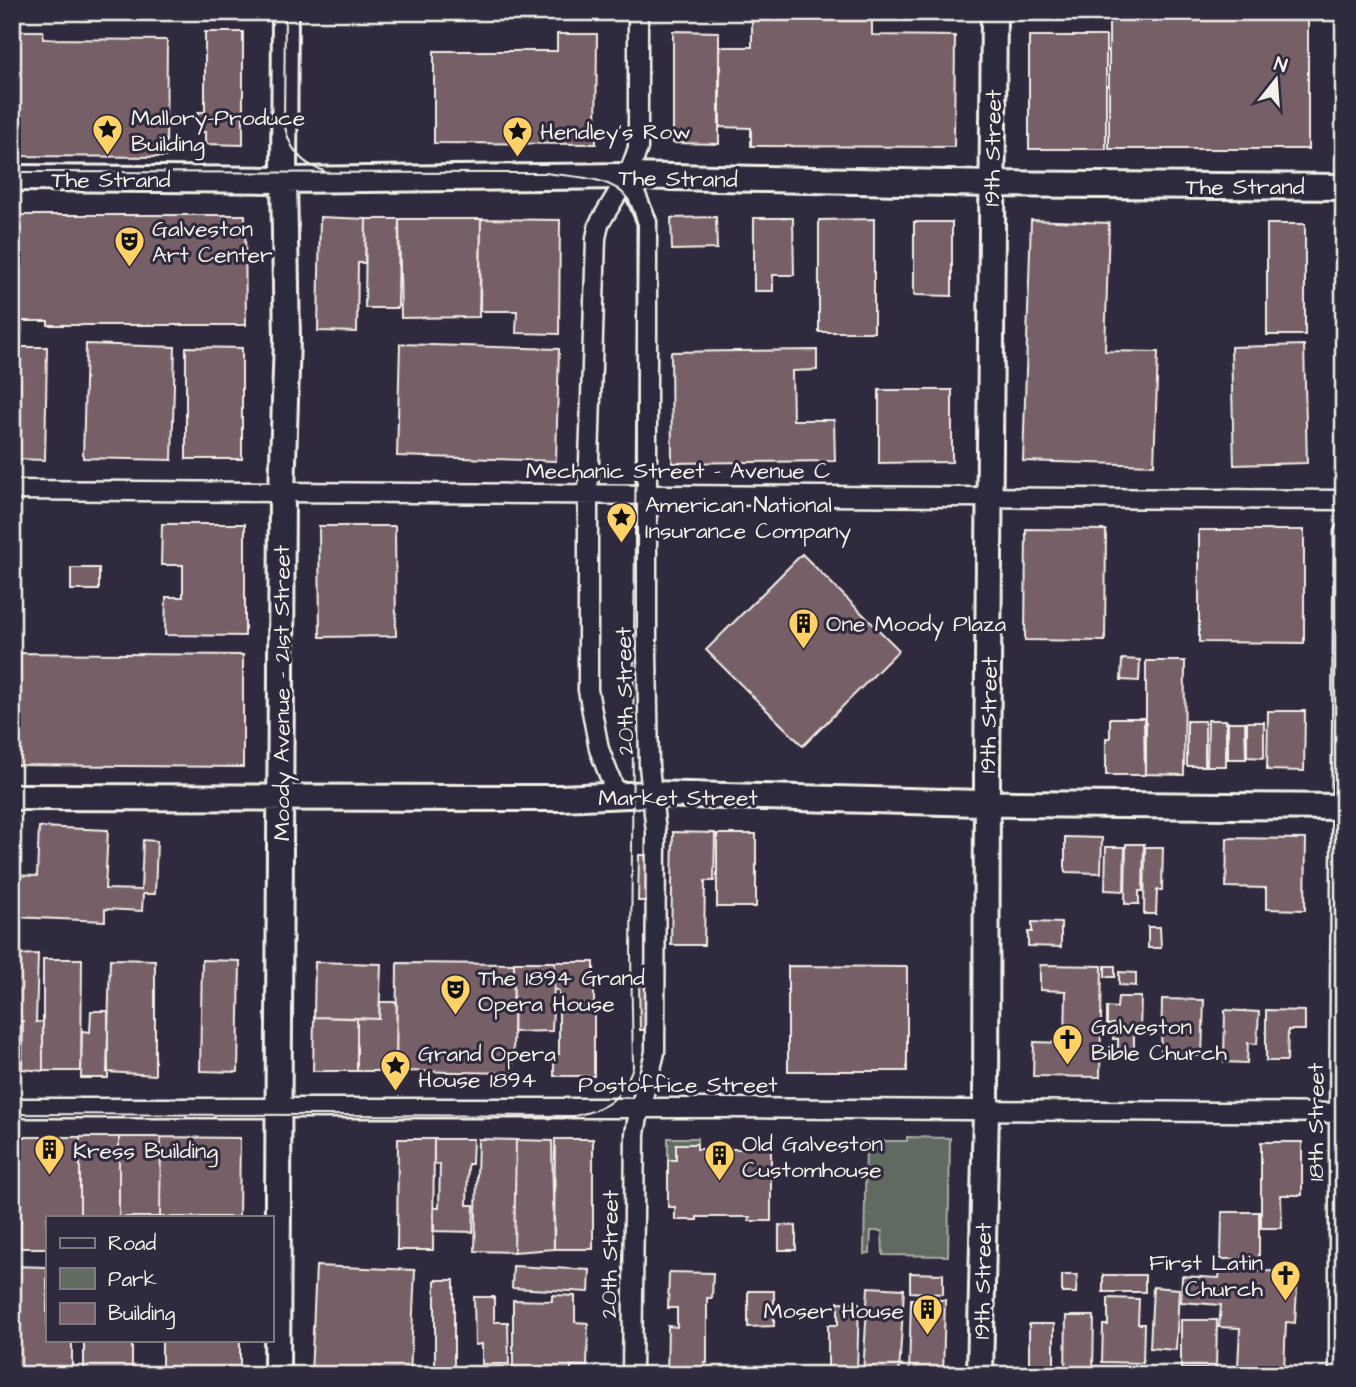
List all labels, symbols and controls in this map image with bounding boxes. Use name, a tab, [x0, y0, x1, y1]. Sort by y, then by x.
north arrow	[1240, 46, 1310, 116]
text: N	[1271, 51, 1290, 80]
street label: 19th Street	[976, 89, 1010, 207]
place label: Mallory-Produce Building	[131, 102, 305, 161]
place icon: Mallory-Produce Building	[91, 113, 125, 157]
place icon: Hendley's Row	[500, 114, 534, 158]
place label: Hendley's Row	[540, 116, 691, 149]
street label: The Strand	[618, 162, 738, 196]
street label: The Strand	[51, 164, 171, 196]
street label: The Strand	[1185, 171, 1305, 203]
place label: Galveston Art Center	[152, 213, 273, 271]
theatre icon: Galveston Art Center	[112, 224, 146, 268]
street label: Mechanic Street - Avenue C	[526, 455, 830, 487]
place label: American National Insurance Company	[645, 489, 851, 548]
place icon: American National Insurance Company	[605, 500, 639, 544]
street label: Moody Avenue - 21st Street	[266, 544, 299, 841]
building icon: One Moody Plaza	[786, 606, 820, 650]
place label: One Moody Plaza	[826, 608, 1006, 641]
street label: 20th Street	[608, 626, 642, 756]
street label: 19th Street	[972, 656, 1006, 774]
street label: Market Street	[598, 782, 758, 814]
place label: The 1894 Grand Opera House	[478, 962, 645, 1020]
theatre icon: The 1894 Grand Opera House	[438, 973, 472, 1017]
place label: Galveston Bible Church	[1091, 1011, 1228, 1069]
church icon: Galveston Bible Church	[1051, 1022, 1085, 1066]
place label: Grand Opera House 1894	[418, 1038, 556, 1096]
place icon: Grand Opera House 1894	[378, 1049, 412, 1093]
street label: 18th Street	[1300, 1062, 1332, 1181]
street label: Postoffice Street	[578, 1069, 778, 1101]
place label: Old Galveston Customhouse	[742, 1128, 883, 1186]
building icon: Kress Building	[33, 1133, 67, 1177]
place label: Kress Building	[73, 1135, 218, 1168]
building icon: Old Galveston Customhouse	[702, 1139, 736, 1183]
street label: 20th Street	[593, 1189, 627, 1319]
legend	[46, 1216, 273, 1342]
street label: 19th Street	[966, 1222, 1000, 1340]
text: Road	[108, 1229, 156, 1258]
place label: First Latin Church	[1149, 1247, 1264, 1305]
church icon: First Latin Church	[1269, 1258, 1303, 1302]
text: Park	[108, 1265, 157, 1294]
building icon: Moser House	[910, 1293, 944, 1337]
place label: Moser House	[764, 1295, 904, 1327]
text: Building	[108, 1299, 176, 1330]

